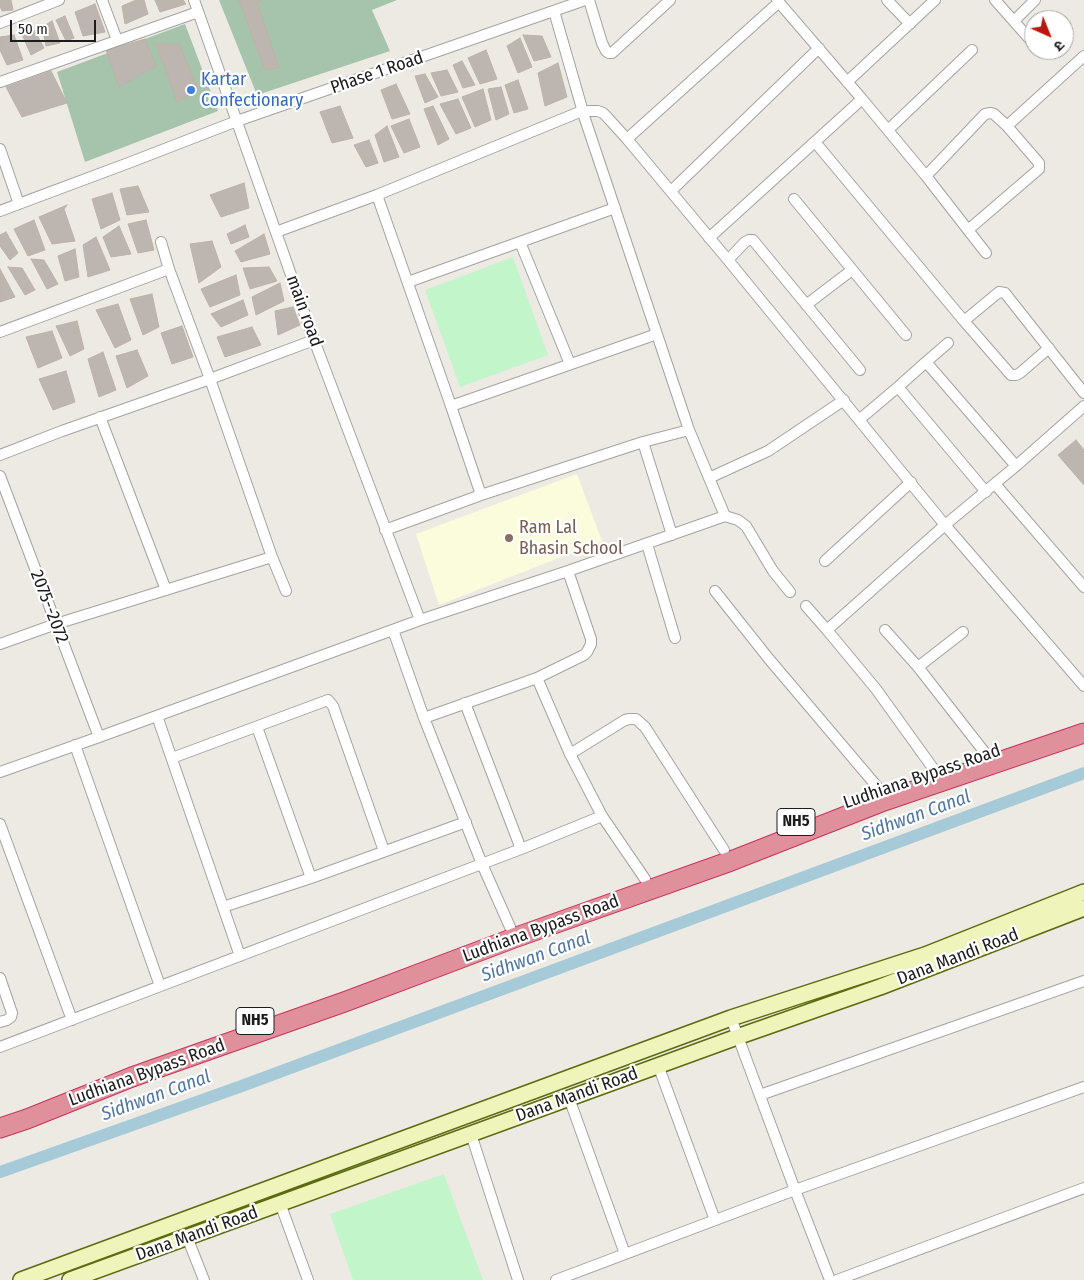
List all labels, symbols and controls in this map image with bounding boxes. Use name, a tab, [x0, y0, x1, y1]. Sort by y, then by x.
scale bar	[12, 10, 99, 42]
north arrow	[1024, 10, 1074, 60]
text: 50 m	[18, 20, 48, 38]
text: उ	[1050, 36, 1068, 54]
street label: Phase 1 Road	[328, 47, 426, 99]
place label: Kartar Confectionary	[201, 69, 303, 112]
marker: Kartar Confectionary	[185, 84, 197, 96]
street label: main road	[281, 272, 327, 350]
place label: Ram Lal Bhasin School	[519, 517, 623, 560]
marker: Ram Lal Bhasin School	[503, 532, 515, 544]
street label: 2075--2072	[25, 567, 73, 647]
street label: Ludhiana Bypass Road	[841, 740, 1003, 814]
water label: Sidhwan Canal	[858, 786, 974, 846]
road number: NH5	[777, 809, 815, 836]
street label: Ludhiana Bypass Road	[460, 891, 622, 967]
street label: Dana Mandi Road	[894, 924, 1022, 990]
water label: Sidhwan Canal	[478, 927, 594, 987]
road number: NH5	[236, 1008, 274, 1034]
street label: Ludhiana Bypass Road	[66, 1035, 228, 1111]
street label: Dana Mandi Road	[513, 1063, 641, 1127]
water label: Sidhwan Canal	[98, 1066, 214, 1126]
street label: Dana Mandi Road	[133, 1202, 261, 1266]

